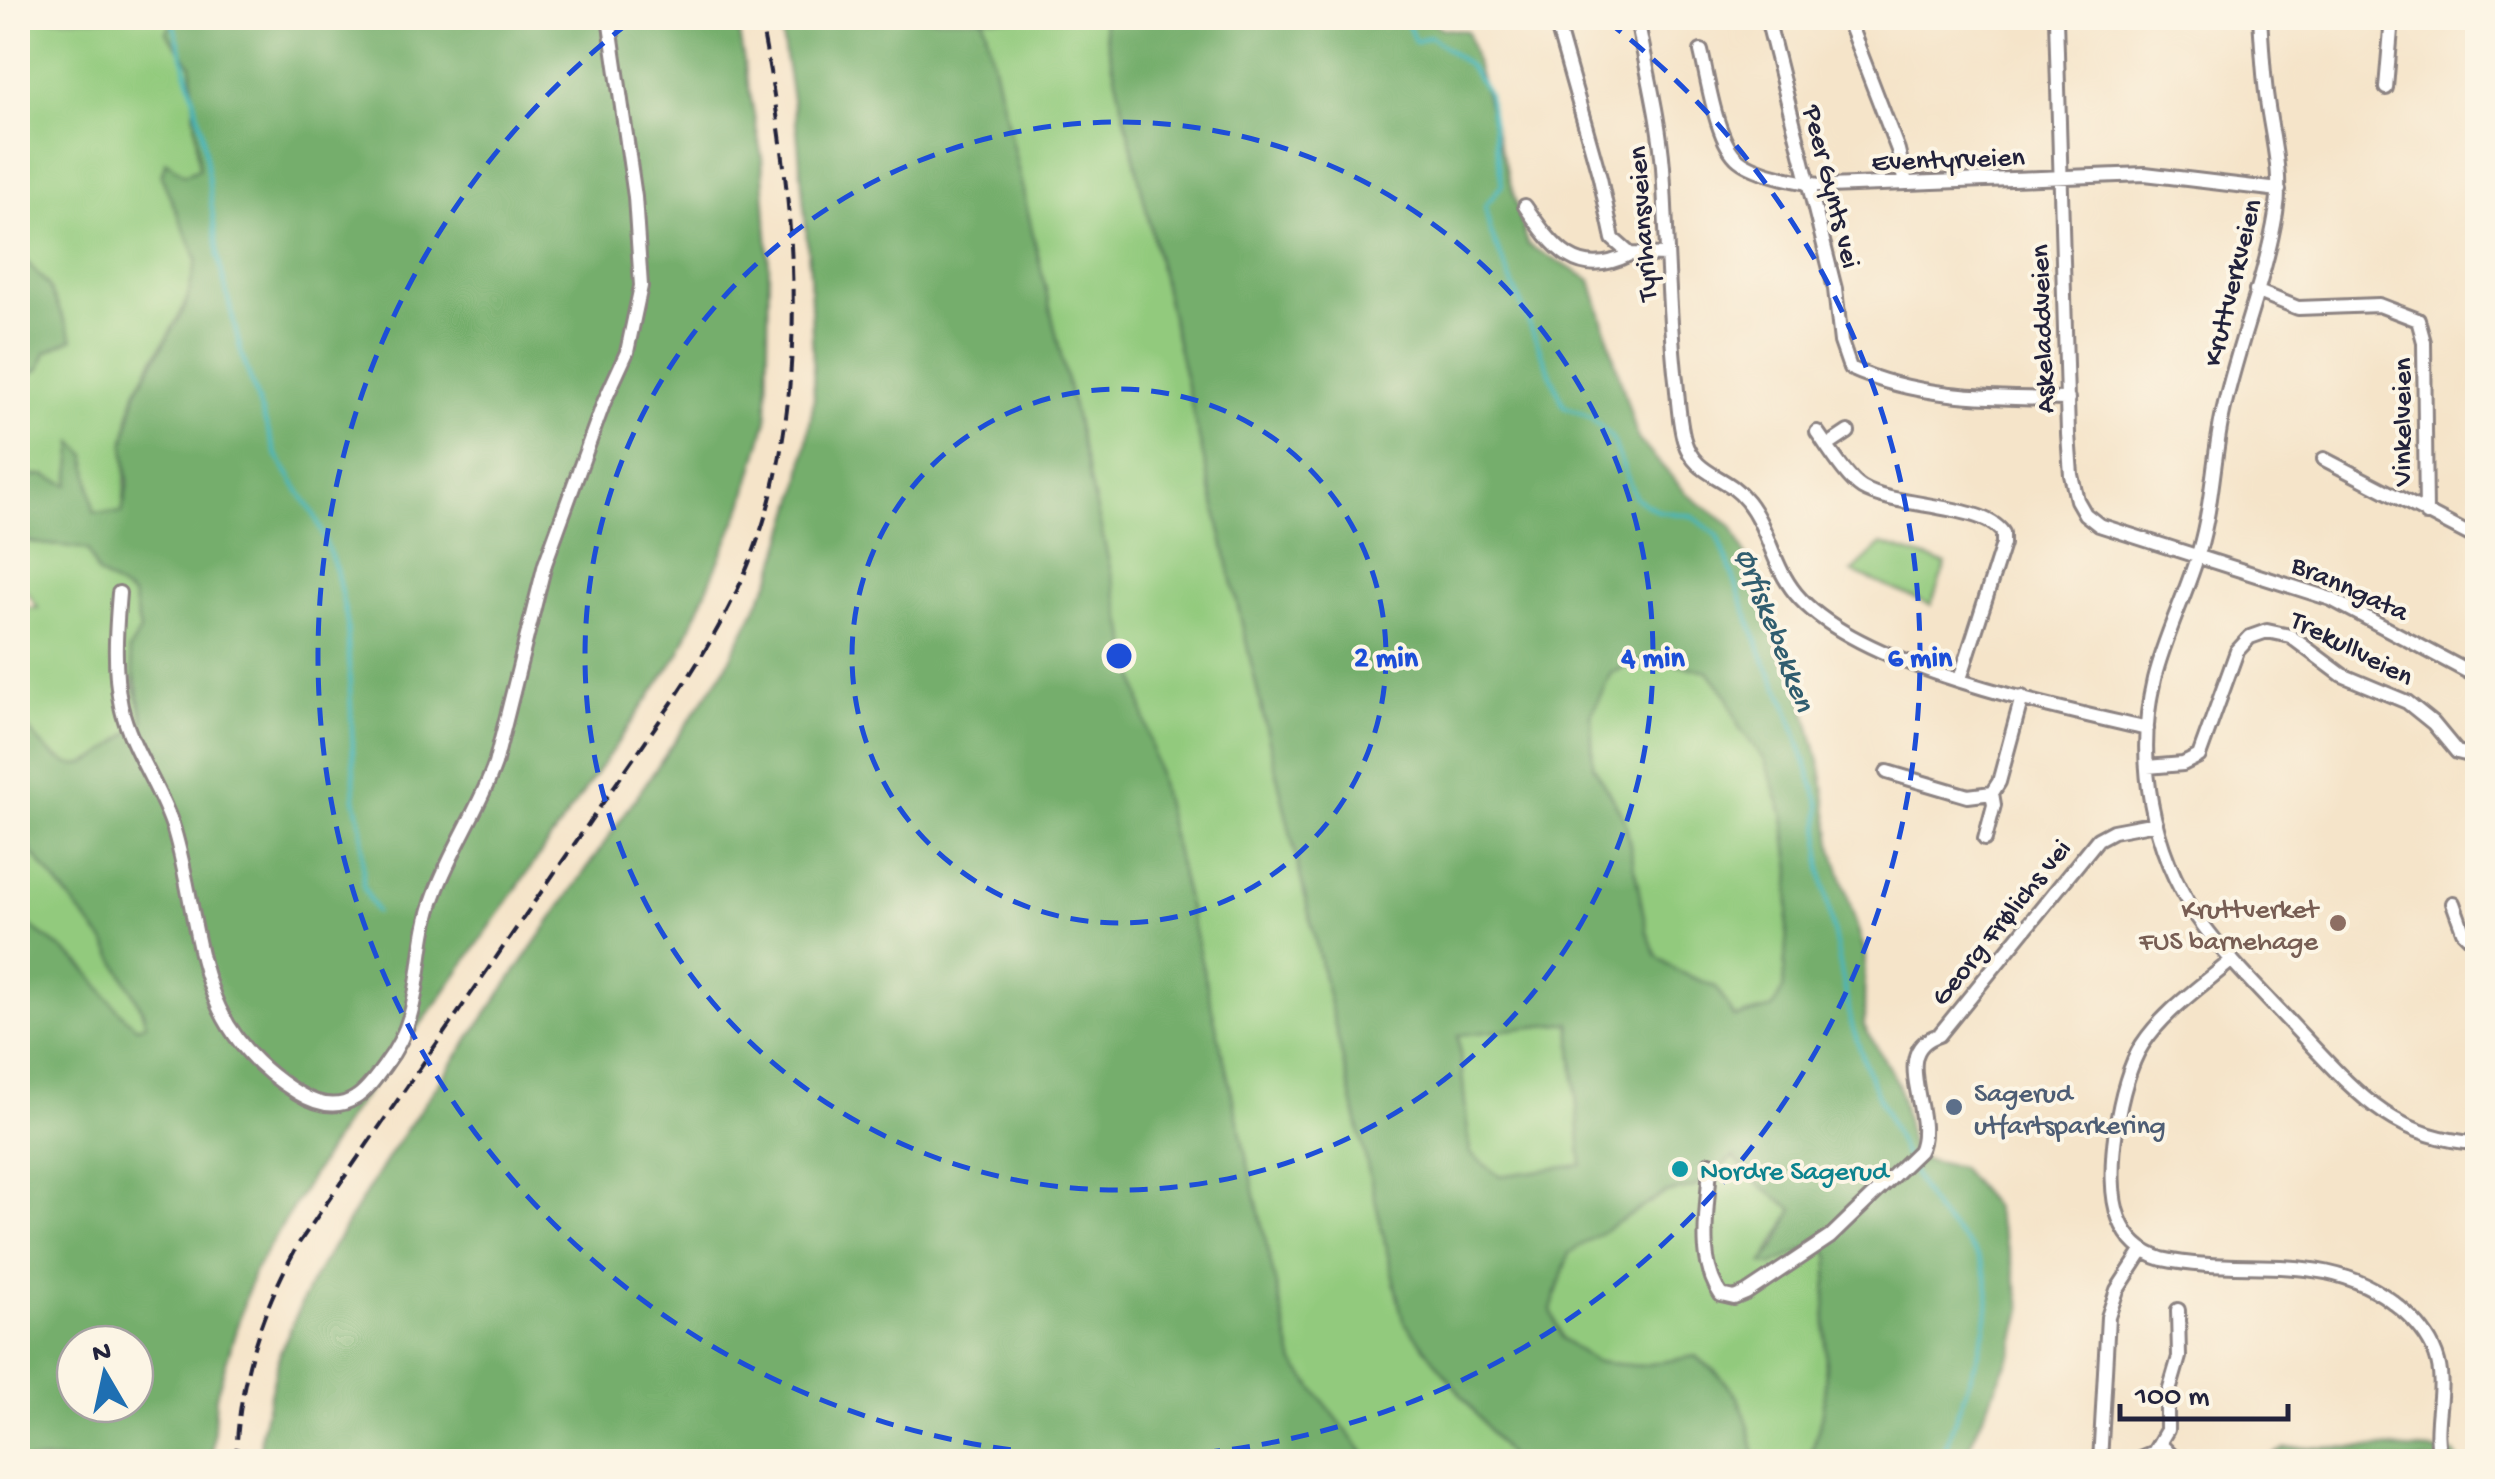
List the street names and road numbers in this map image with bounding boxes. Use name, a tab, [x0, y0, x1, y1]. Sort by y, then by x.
street label: Peer Gynts vei	[1793, 101, 1866, 272]
street label: Eventyrveien	[1871, 142, 2026, 181]
street label: Tyrihansveien	[1623, 144, 1667, 304]
street label: Kruttverkveien	[2198, 195, 2271, 370]
street label: Askeladdveien	[2025, 243, 2064, 414]
street label: Vinkelveien	[2388, 357, 2421, 487]
street label: Branngata	[2285, 549, 2414, 631]
street label: Trekullveien	[2282, 604, 2419, 695]
street label: Georg Frølichs vei	[1925, 834, 2080, 1014]

